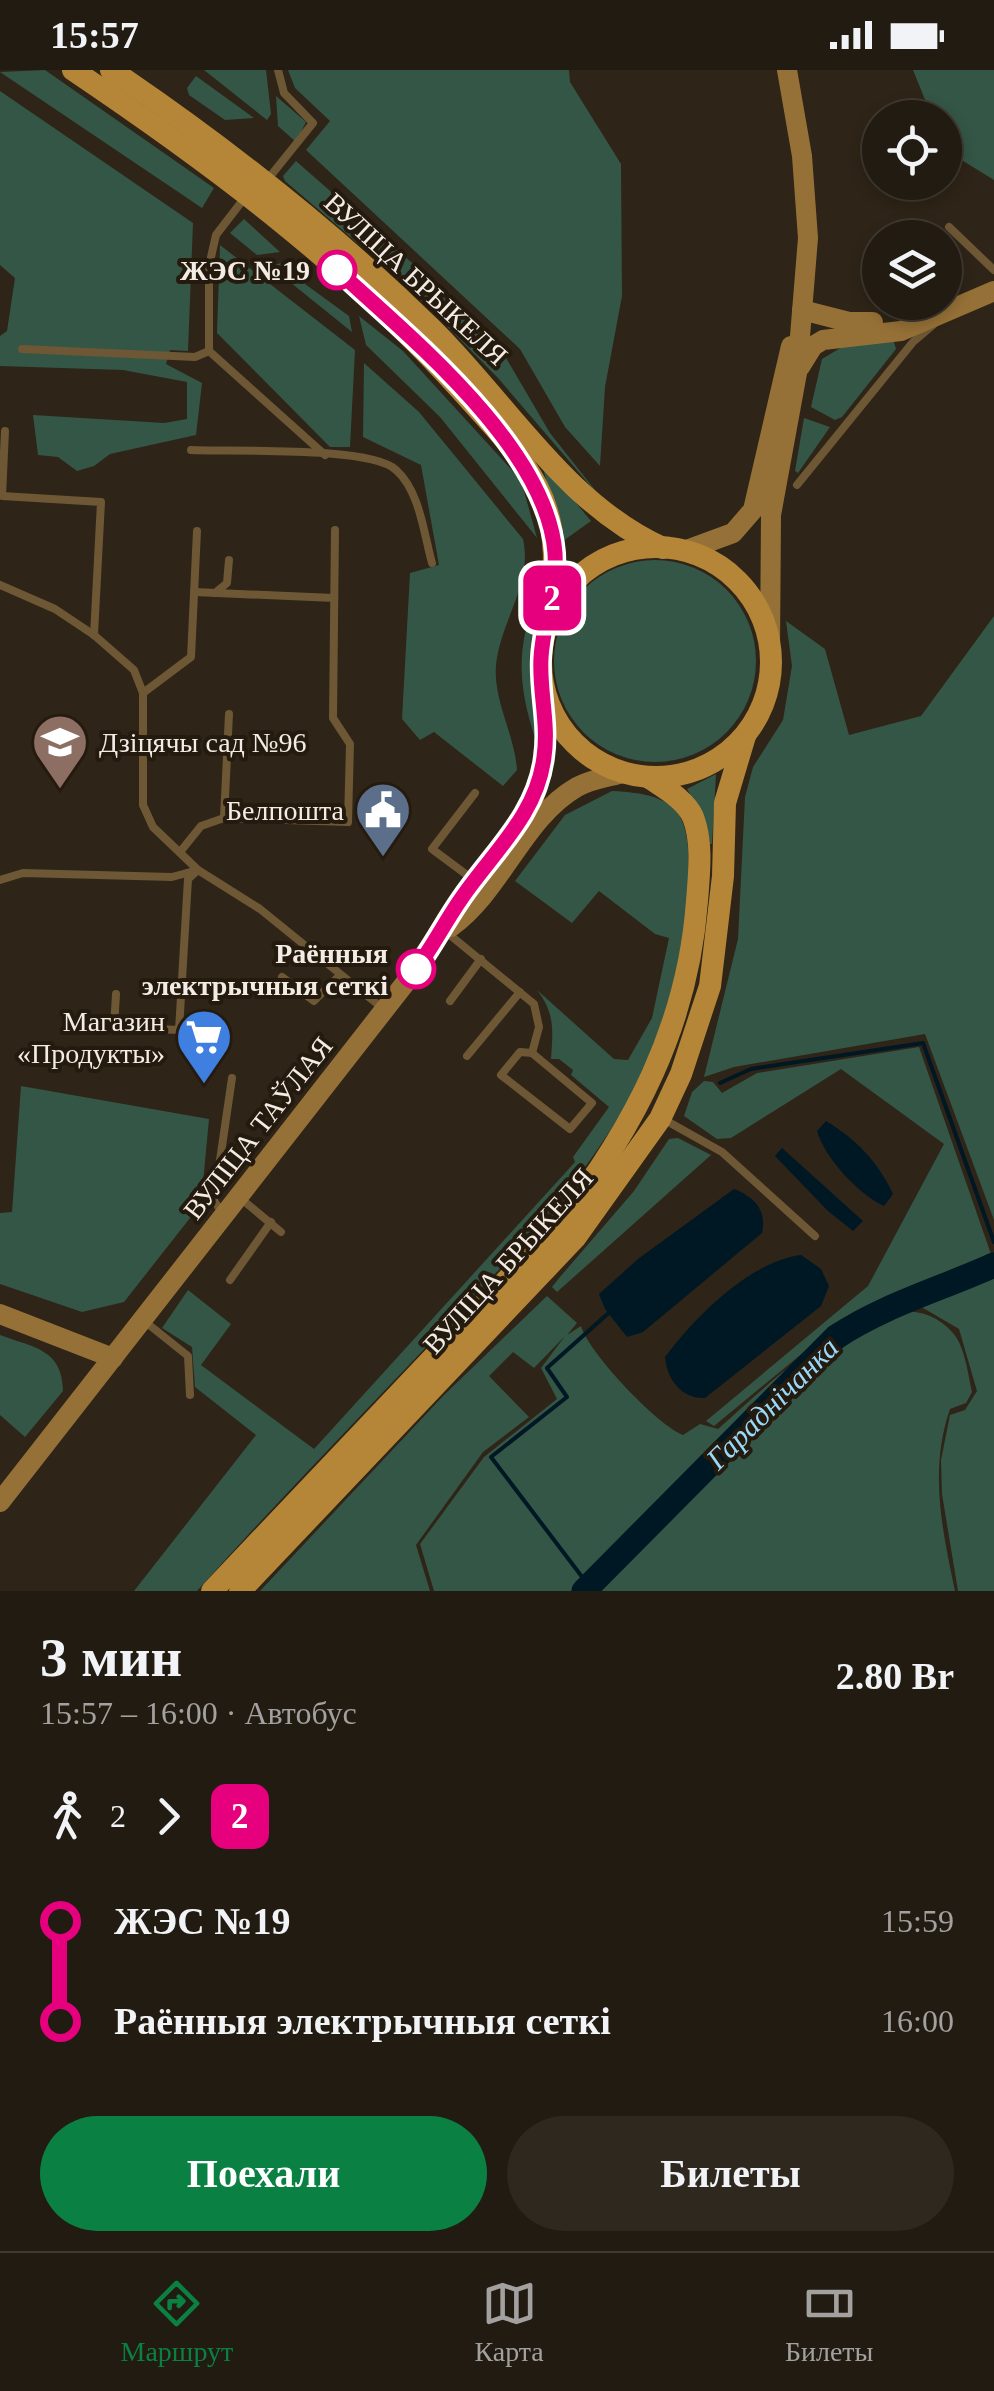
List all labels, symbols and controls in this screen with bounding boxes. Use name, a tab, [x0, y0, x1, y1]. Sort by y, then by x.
text: 15:57	[50, 14, 139, 56]
map controls	[862, 100, 962, 320]
button: locate	[862, 100, 962, 200]
street label: ВУЛІЦА БРЫКЕЛЯ	[318, 187, 514, 371]
button: layers	[862, 220, 962, 320]
marker: ЖЭС №19	[318, 251, 356, 289]
place label: ЖЭС №19	[180, 255, 310, 286]
line badge: 2	[520, 566, 584, 630]
text: 2	[543, 579, 561, 618]
school or university icon: Дзіцячы сад №96	[30, 712, 90, 791]
place label: Дзіцячы сад №96	[99, 727, 307, 758]
public building icon: Белпошта	[353, 780, 413, 859]
place label: Белпошта	[226, 795, 345, 826]
place label: Раённыя электрычныя сеткі	[142, 938, 388, 1001]
marker: Раённыя электрычныя сеткі	[397, 950, 435, 988]
place label: Магазин «Продукты»	[17, 1006, 165, 1069]
supermarket icon: Магазин «Продукты»	[174, 1007, 234, 1086]
street label: ВУЛІЦА ТАЎЛАЯ	[177, 1031, 339, 1225]
street label: ВУЛІЦА БРЫКЕЛЯ	[417, 1162, 599, 1360]
water label: Гараднічанка	[699, 1330, 845, 1476]
text: 3 мин	[40, 1627, 182, 1688]
text: 2.80 Br	[836, 1655, 954, 1697]
text: 15:57 – 16:00 · Автобус	[40, 1695, 357, 1731]
icon: walk	[40, 1789, 95, 1844]
icon: forward	[141, 1789, 196, 1844]
text: 2	[231, 1797, 249, 1836]
text: 2	[110, 1798, 126, 1834]
text: ЖЭС №19	[114, 1900, 290, 1942]
text: 15:59	[881, 1903, 954, 1939]
text: Раённыя электрычныя сеткі	[114, 2000, 611, 2042]
text: 16:00	[881, 2003, 954, 2039]
button: Поехали	[40, 2116, 487, 2231]
button: Билеты	[507, 2116, 954, 2231]
tab: Маршрут	[121, 2276, 233, 2368]
tab: Карта	[474, 2276, 544, 2368]
tab: Билеты	[785, 2276, 873, 2368]

